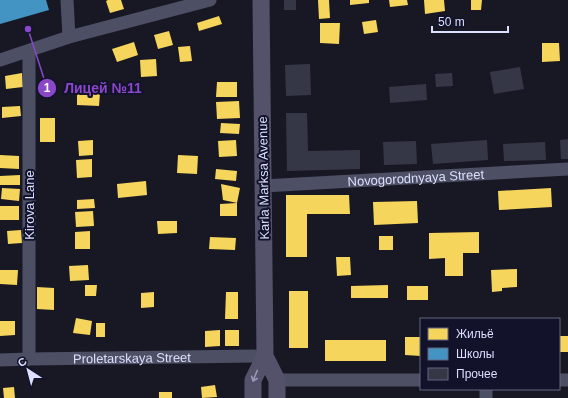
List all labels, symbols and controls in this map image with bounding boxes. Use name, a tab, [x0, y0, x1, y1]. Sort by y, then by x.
scale bar	[432, 8, 508, 34]
text: 50 m	[438, 15, 465, 29]
callout: Лицей №11	[37, 75, 150, 101]
text: Лицей №11	[64, 80, 142, 96]
text: 1	[44, 81, 51, 95]
street label: Karla Marksa Avenue	[255, 116, 272, 240]
street label: Novogorodnyaya Street	[347, 167, 485, 189]
street label: Kirova Lane	[22, 170, 37, 240]
legend	[420, 318, 560, 390]
text: Жильё	[456, 327, 494, 341]
text: Школы	[456, 347, 494, 361]
north arrow	[8, 350, 48, 390]
street label: Proletarskaya Street	[73, 350, 191, 366]
text: С	[15, 355, 29, 369]
text: Прочее	[456, 367, 498, 381]
one-way arrow	[251, 370, 259, 382]

